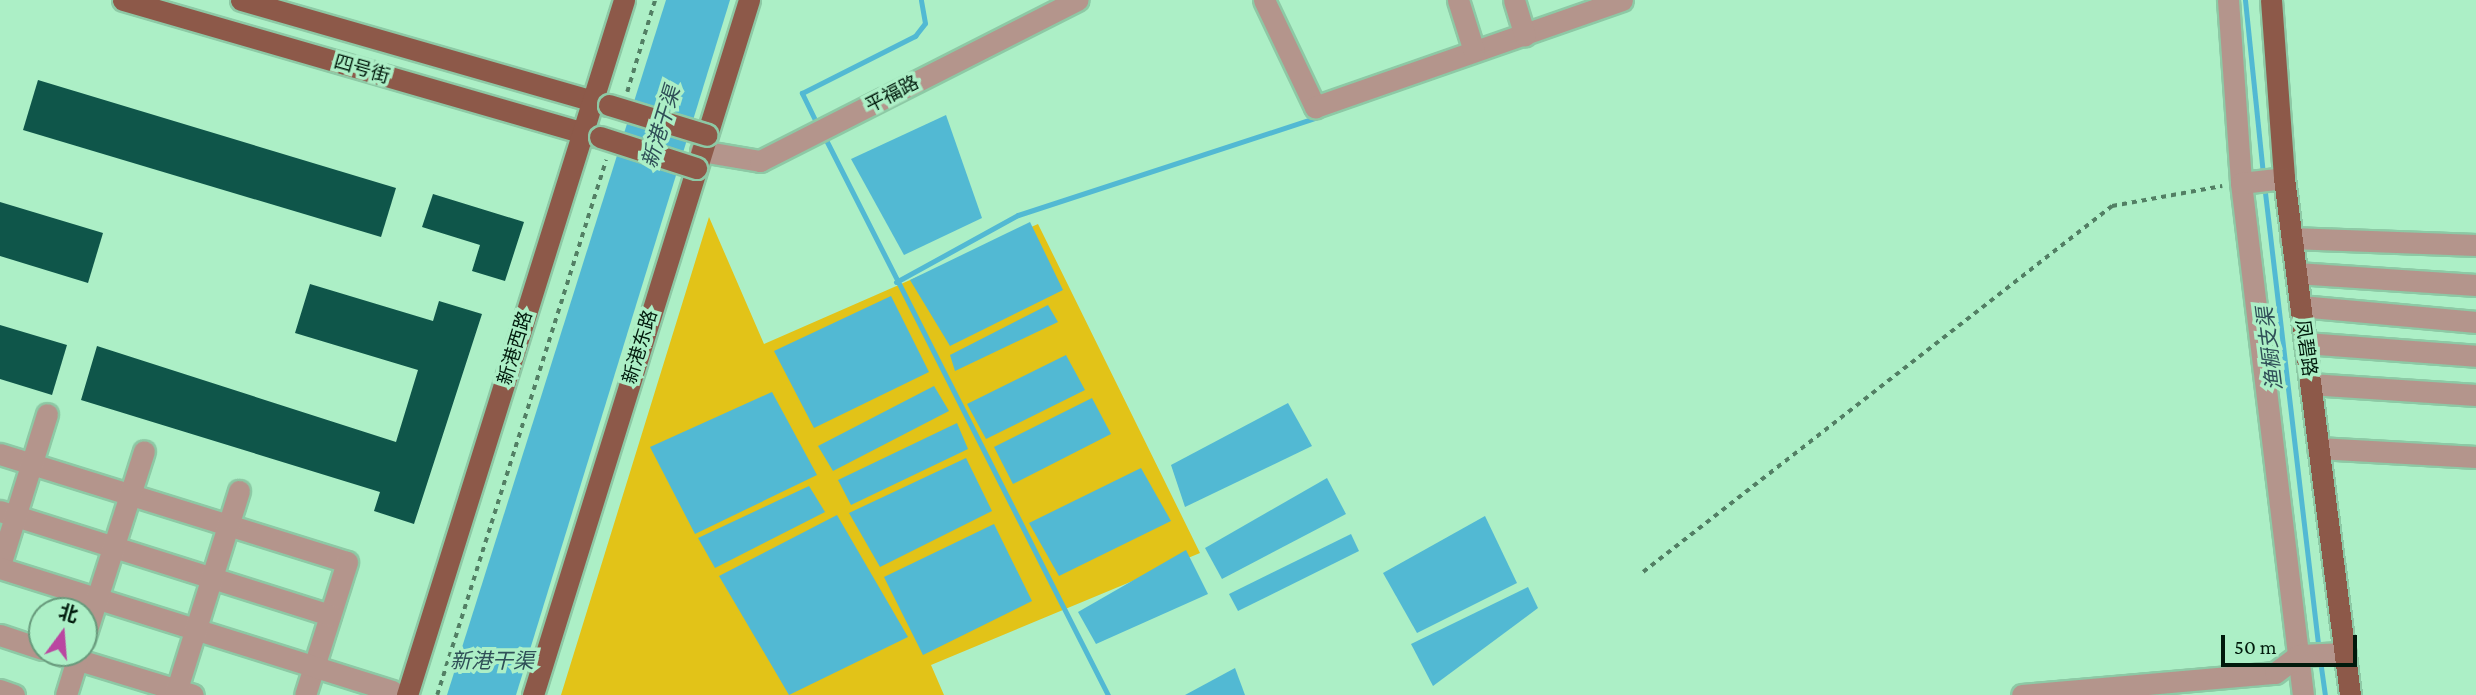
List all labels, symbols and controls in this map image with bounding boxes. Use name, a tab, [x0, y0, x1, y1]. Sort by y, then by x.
street label: 四号街	[331, 50, 393, 88]
street label: 平福路	[861, 71, 923, 117]
water label: 新港干渠	[637, 83, 685, 171]
water label: 渔橱支渠	[2252, 306, 2288, 392]
street label: 新港东路	[618, 307, 662, 387]
street label: 新港西路	[493, 308, 537, 388]
street label: 凤碧路	[2291, 318, 2321, 378]
north arrow	[28, 597, 98, 667]
text: 北	[56, 601, 80, 626]
scale bar	[2224, 622, 2360, 666]
text: 50 m	[2234, 635, 2277, 659]
water label: 新港干渠	[450, 648, 534, 674]

